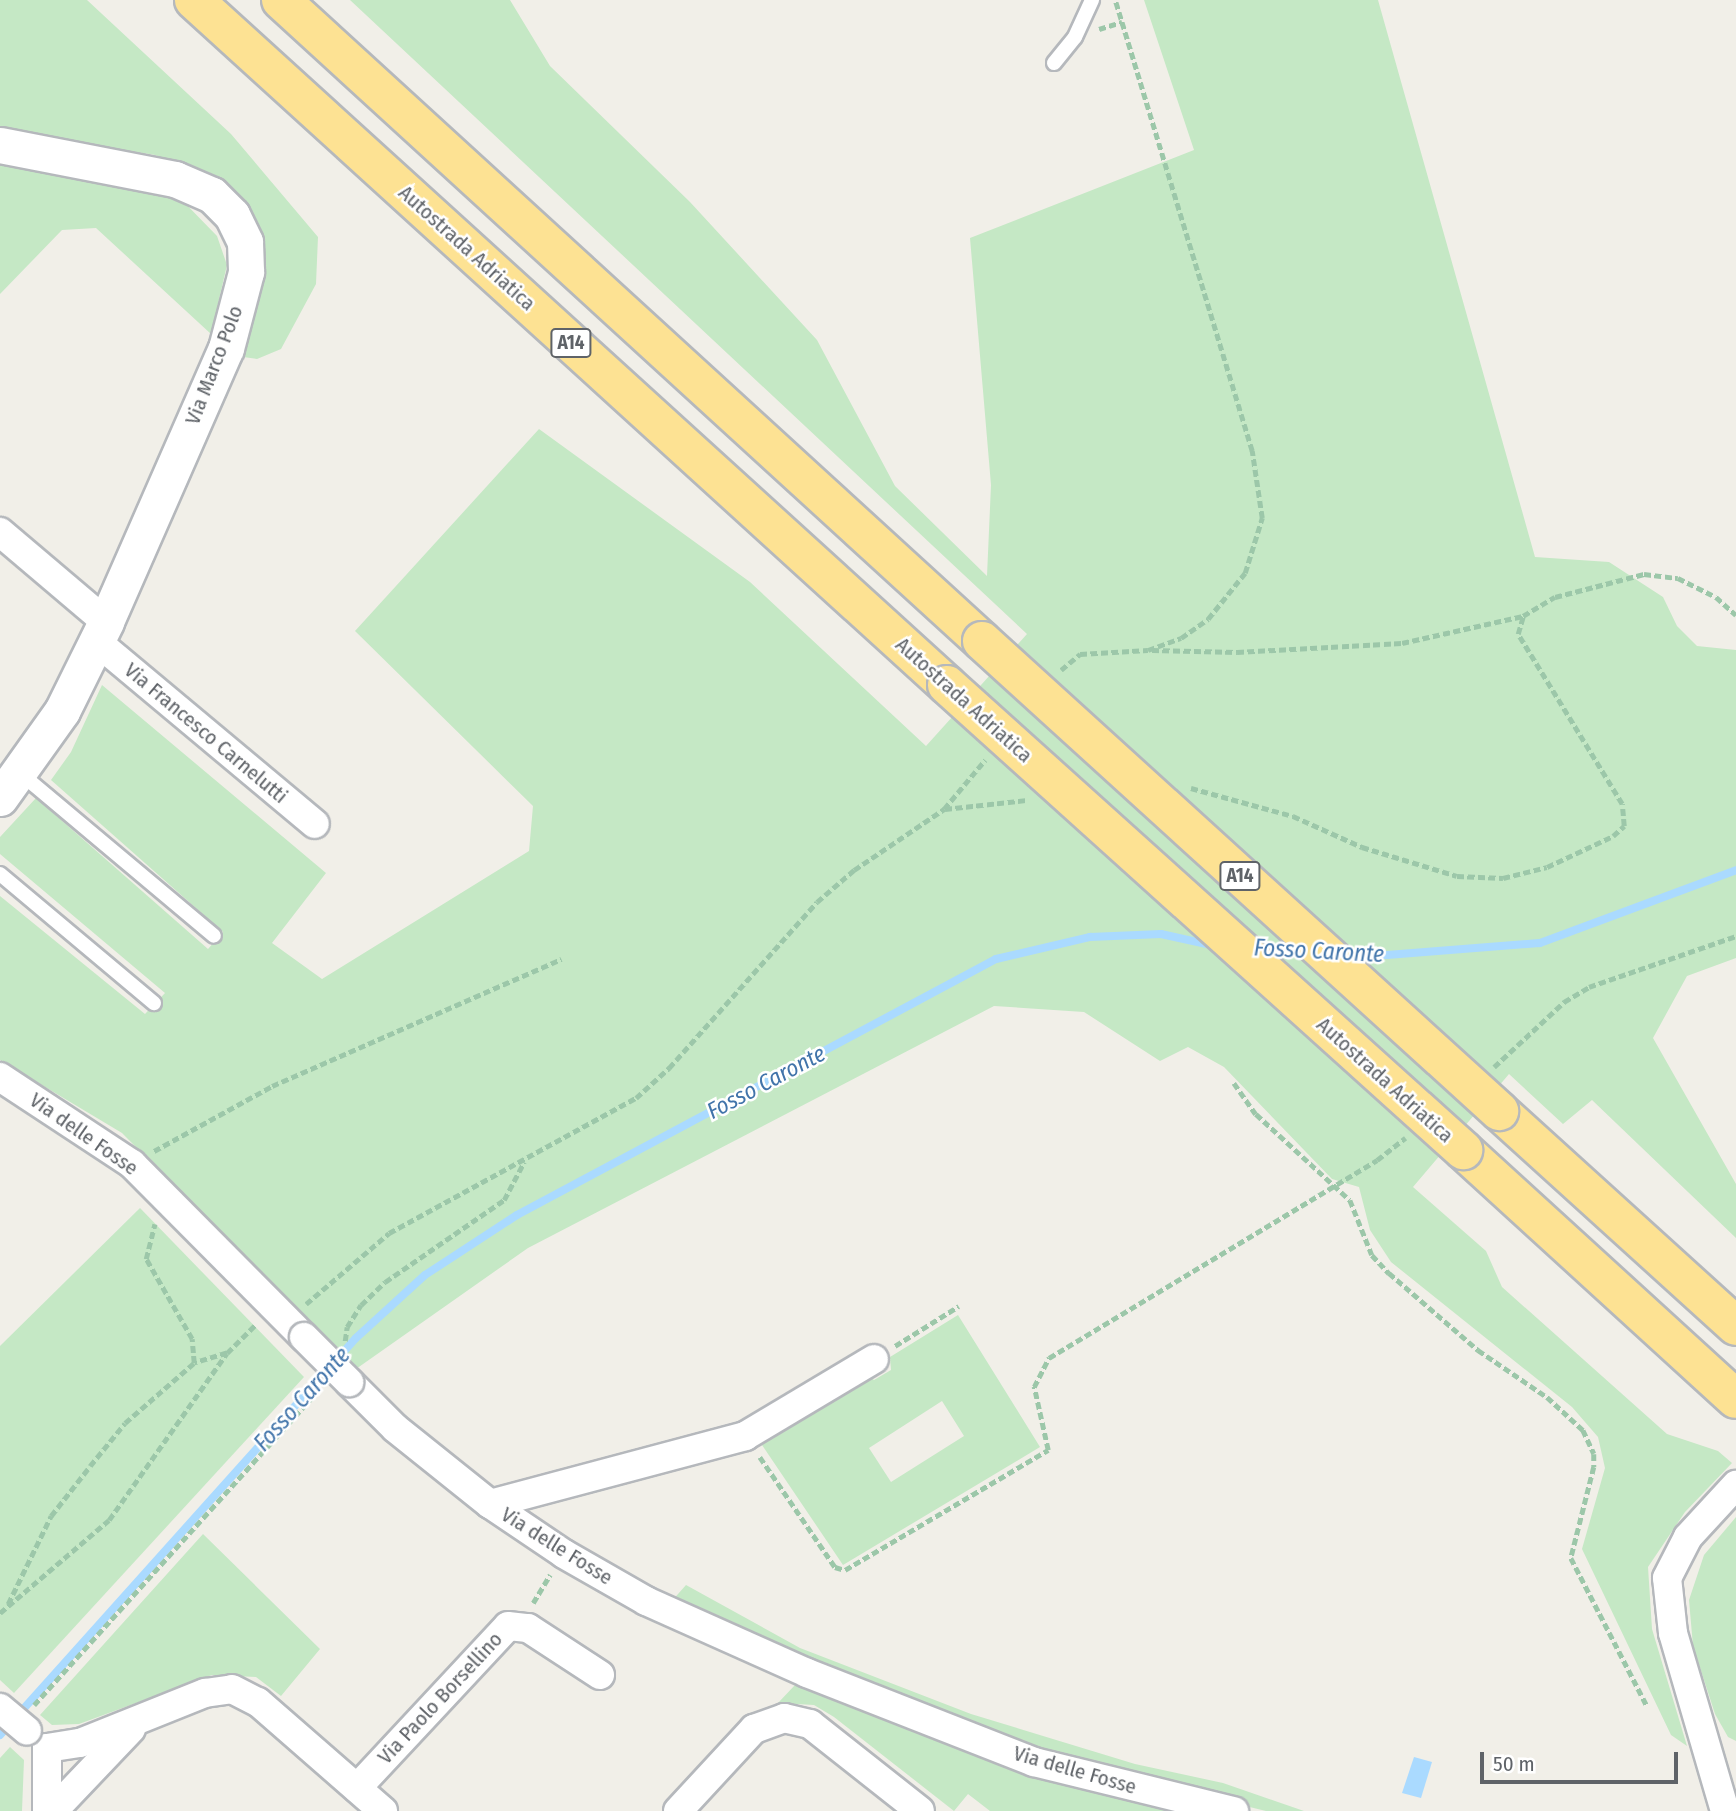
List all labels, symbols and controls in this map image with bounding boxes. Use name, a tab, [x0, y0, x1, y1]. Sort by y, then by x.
street label: Autostrada Adriatica	[393, 180, 541, 316]
street label: Via Marco Polo	[180, 302, 248, 428]
road number: A14	[550, 328, 592, 358]
street label: Autostrada Adriatica	[890, 632, 1038, 768]
street label: Via Francesco Carnelutti	[119, 657, 293, 809]
road number: A14	[1219, 860, 1261, 891]
water label: Fosso Caronte	[1253, 934, 1385, 968]
street label: Autostrada Adriatica	[1311, 1012, 1459, 1148]
water label: Fosso Caronte	[702, 1039, 830, 1125]
street label: Via delle Fosse	[25, 1087, 143, 1181]
water label: Fosso Caronte	[248, 1341, 356, 1457]
street label: Via delle Fosse	[497, 1502, 617, 1590]
street label: Via Paolo Borsellino	[372, 1627, 508, 1769]
scale bar	[1484, 1738, 1682, 1782]
street label: Via delle Fosse	[1011, 1740, 1139, 1800]
text: 50 m	[1493, 1751, 1535, 1777]

